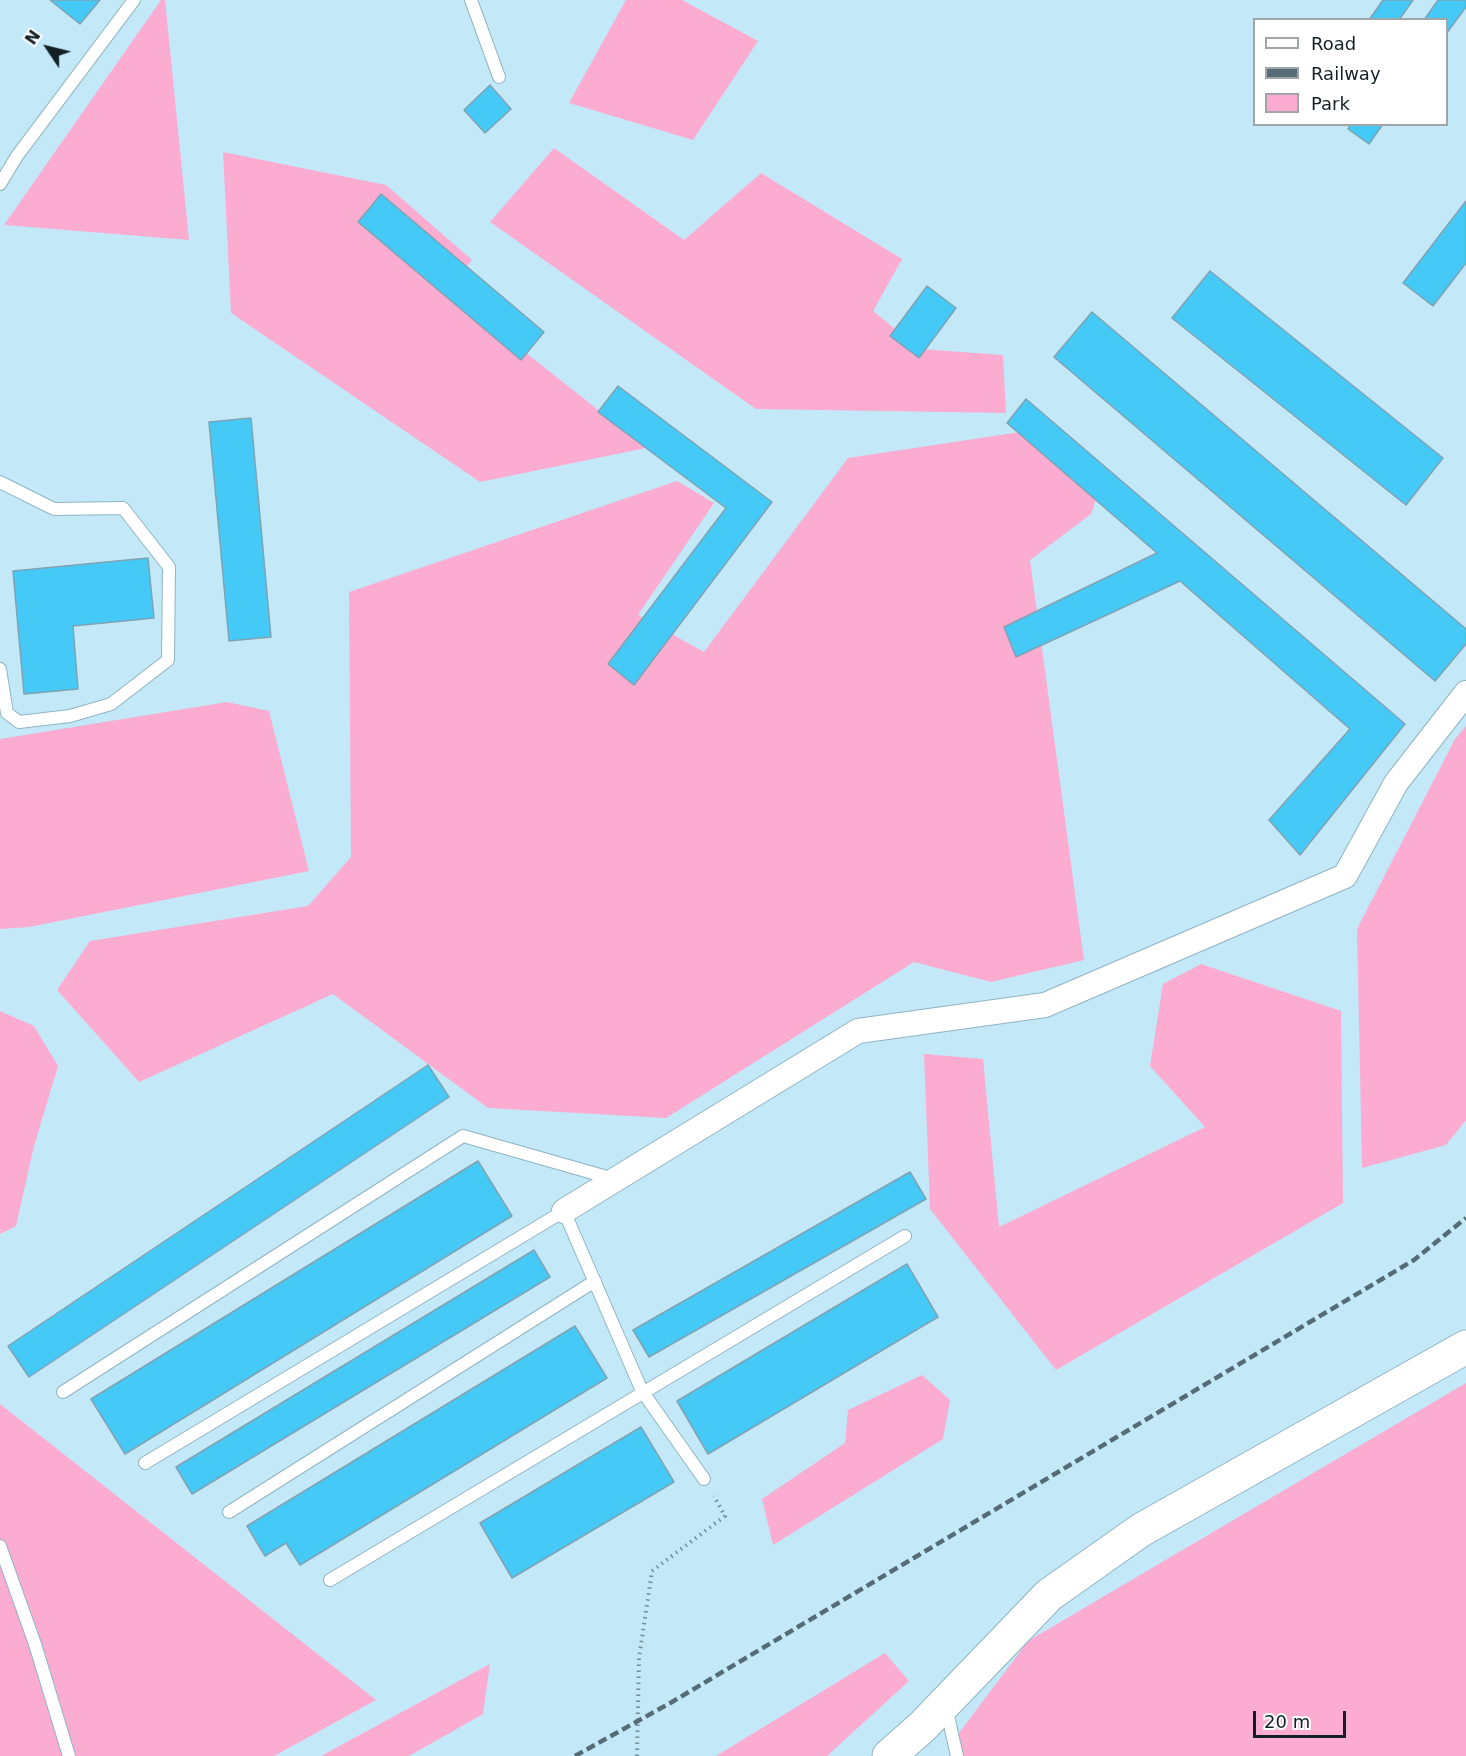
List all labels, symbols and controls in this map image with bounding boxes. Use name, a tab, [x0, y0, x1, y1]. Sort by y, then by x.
north arrow	[18, 18, 78, 78]
legend	[1253, 18, 1448, 126]
text: N	[21, 26, 44, 48]
text: Road	[1311, 33, 1356, 54]
text: Railway	[1311, 63, 1381, 84]
text: Park	[1311, 93, 1350, 114]
scale bar	[1256, 1699, 1349, 1737]
text: 20 m	[1264, 1711, 1310, 1732]

